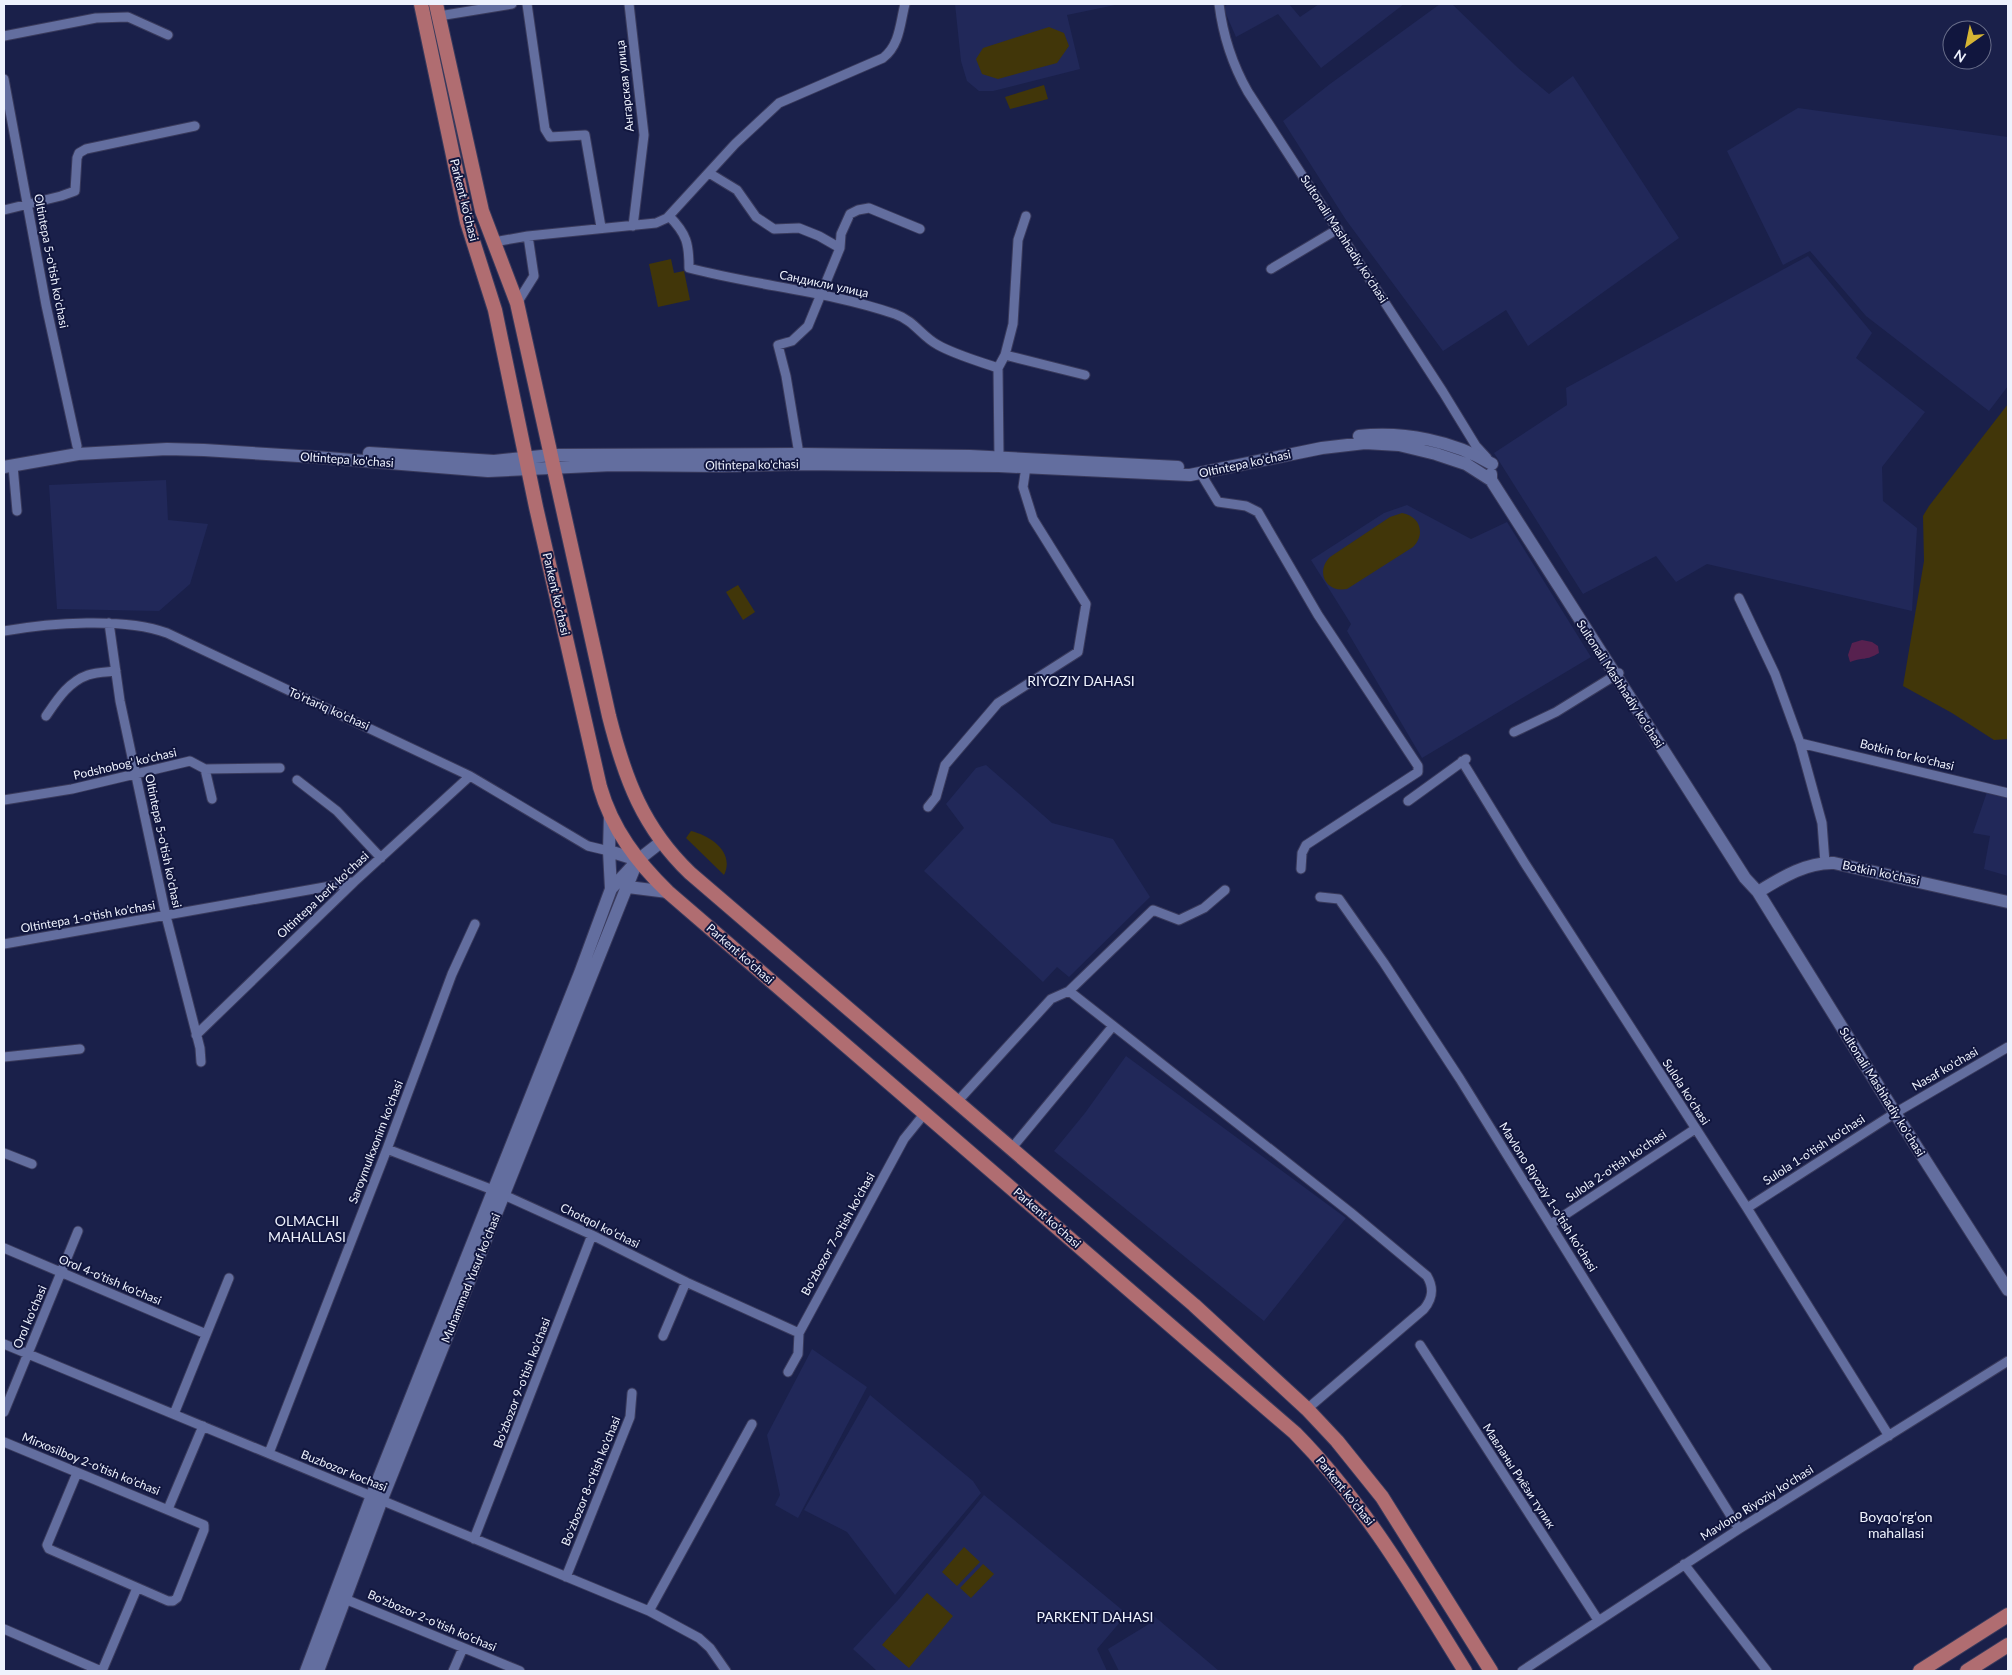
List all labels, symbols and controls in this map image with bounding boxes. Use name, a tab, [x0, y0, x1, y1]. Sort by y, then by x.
north arrow	[1942, 20, 1992, 70]
street label: Ангарская улица	[612, 39, 637, 133]
text: N	[1950, 46, 1969, 66]
street label: Parkent ko'chasi	[447, 157, 482, 243]
street label: Sultonali Mashhadiy ko'chasi	[1297, 172, 1391, 306]
street label: Oltintepa 5-o'tish ko'chasi	[31, 193, 72, 329]
street label: Сандикли улица	[778, 267, 870, 300]
street label: Oltintepa ko'chasi	[1198, 446, 1292, 481]
street label: Oltintepa ko'chasi	[300, 449, 394, 470]
street label: Oltintepa ko'chasi	[705, 456, 799, 473]
street label: Parkent ko'chasi	[540, 551, 573, 637]
street label: Sultonali Mashhadiy ko'chasi	[1573, 617, 1667, 751]
district label: RIYOZIY DAHASI	[1027, 672, 1135, 689]
street label: To'rtariq ko'chasi	[286, 684, 372, 733]
street label: Botkin tor ko'chasi	[1858, 736, 1956, 774]
street label: Podshobog' ko'chasi	[72, 744, 178, 783]
street label: Oltintepa 5-o'tish ko'chasi	[142, 773, 185, 909]
street label: Oltintepa berk ko'chasi	[274, 848, 372, 941]
street label: Botkin ko'chasi	[1841, 857, 1921, 888]
street label: Oltintepa 1-o'tish ko'chasi	[19, 897, 157, 936]
street label: Parkent ko'chasi	[704, 920, 777, 987]
street label: Sultonali Mashhadiy ko'chasi	[1836, 1024, 1928, 1159]
street label: Nasaf ko'chasi	[1909, 1044, 1981, 1094]
street label: Sulola ko'chasi	[1660, 1056, 1713, 1128]
street label: Saroymulkxonim ko'chasi	[345, 1078, 406, 1206]
street label: Sulola 1-o'tish ko'chasi	[1760, 1111, 1868, 1188]
street label: Mavlono Riyoziy 1-o'tish ko'chasi	[1496, 1119, 1601, 1274]
street label: Sulola 2-o'tish ko'chasi	[1562, 1126, 1669, 1205]
street label: Bo'zbozor 7-o'tish ko'chasi	[797, 1169, 878, 1298]
street label: Parkent ko'chasi	[1011, 1184, 1084, 1251]
street label: Chotqol koʻchasi	[558, 1200, 643, 1251]
street label: Muhammad Yusuf ko'chasi	[438, 1211, 503, 1345]
district label: OLMACHI MAHALLASI	[268, 1212, 346, 1245]
street label: Orol 4-o'tish ko'chasi	[57, 1251, 164, 1308]
street label: Orol ko'chasi	[9, 1283, 50, 1351]
street label: Bo'zbozor 9-o'tish ko'chasi	[490, 1315, 553, 1450]
street label: Bo'zbozor 8-o'tish ko'chasi	[558, 1414, 623, 1548]
street label: Мавланы Риёзи тупик	[1480, 1420, 1559, 1532]
street label: Mirxosilboy 2-o'tish ko'chasi	[20, 1429, 163, 1498]
street label: Buzbozor kochasi	[299, 1446, 390, 1495]
street label: Parkent ko'chasi	[1313, 1453, 1378, 1528]
street label: Mavlono Riyoziy ko'chasi	[1697, 1462, 1816, 1544]
district label: Boyqoʻrgʻon mahallasi	[1859, 1508, 1933, 1541]
street label: Bo'zbozor 2-o'tish ko'chasi	[365, 1587, 499, 1655]
district label: PARKENT DAHASI	[1037, 1608, 1153, 1625]

